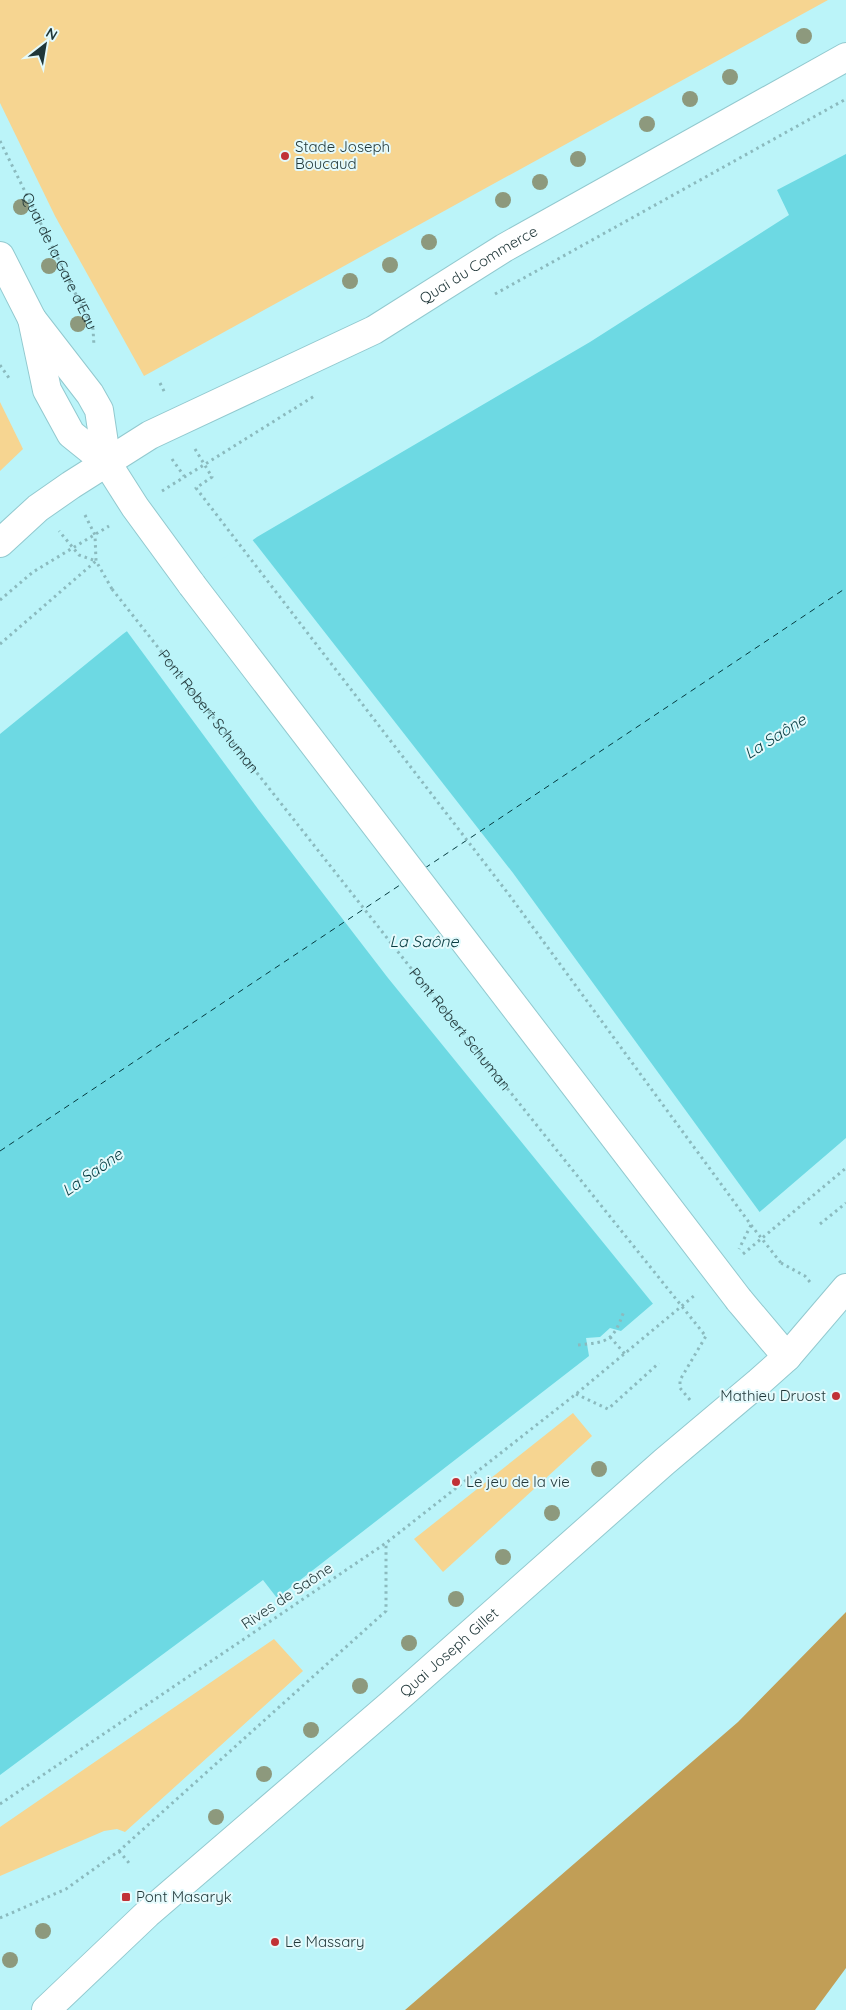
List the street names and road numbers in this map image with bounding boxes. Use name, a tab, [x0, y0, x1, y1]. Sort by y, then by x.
street label: Quai de la Gare d'Eau	[18, 189, 102, 333]
street label: Quai du Commerce	[416, 221, 541, 308]
street label: Pont Robert Schuman	[154, 646, 263, 777]
street label: Pont Robert Schuman	[405, 964, 515, 1094]
street label: Rives de Saône	[237, 1558, 336, 1633]
street label: Quai Joseph Gillet	[396, 1603, 502, 1701]

